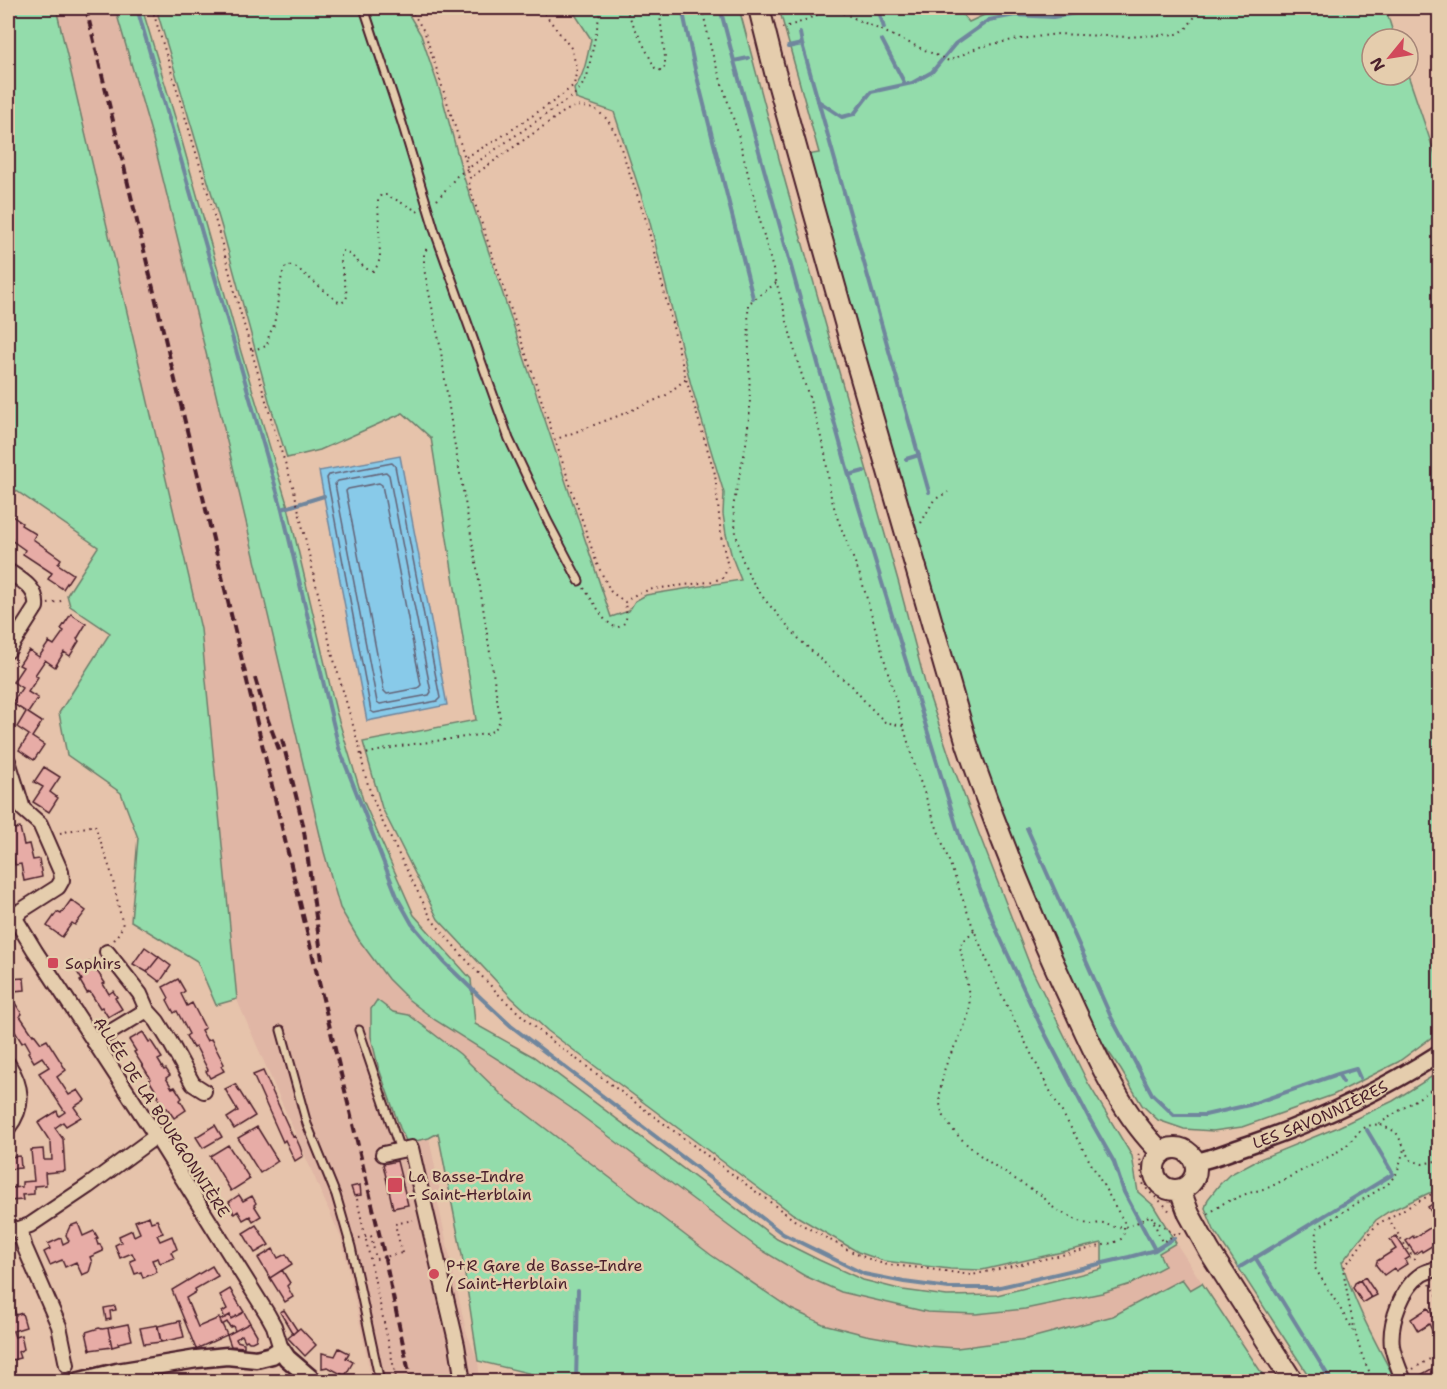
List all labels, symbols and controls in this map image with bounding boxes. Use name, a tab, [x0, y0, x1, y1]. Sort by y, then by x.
north arrow	[1360, 27, 1420, 87]
text: N	[1365, 54, 1390, 75]
place label: Saphirs	[65, 953, 122, 974]
marker: Saphirs	[46, 956, 60, 970]
street label: ALLÉE DE LA BOURGONNIÈRE	[89, 1013, 234, 1221]
street label: LES SAVONNIÈRES	[1250, 1076, 1392, 1154]
place label: La Basse-Indre - Saint-Herblain	[408, 1166, 532, 1205]
marker: La Basse-Indre - Saint-Herblain	[386, 1176, 404, 1194]
place label: P+R Gare de Basse-Indre / Saint-Herblain	[446, 1255, 643, 1294]
marker: P+R Gare de Basse-Indre / Saint-Herblain	[427, 1267, 441, 1281]

